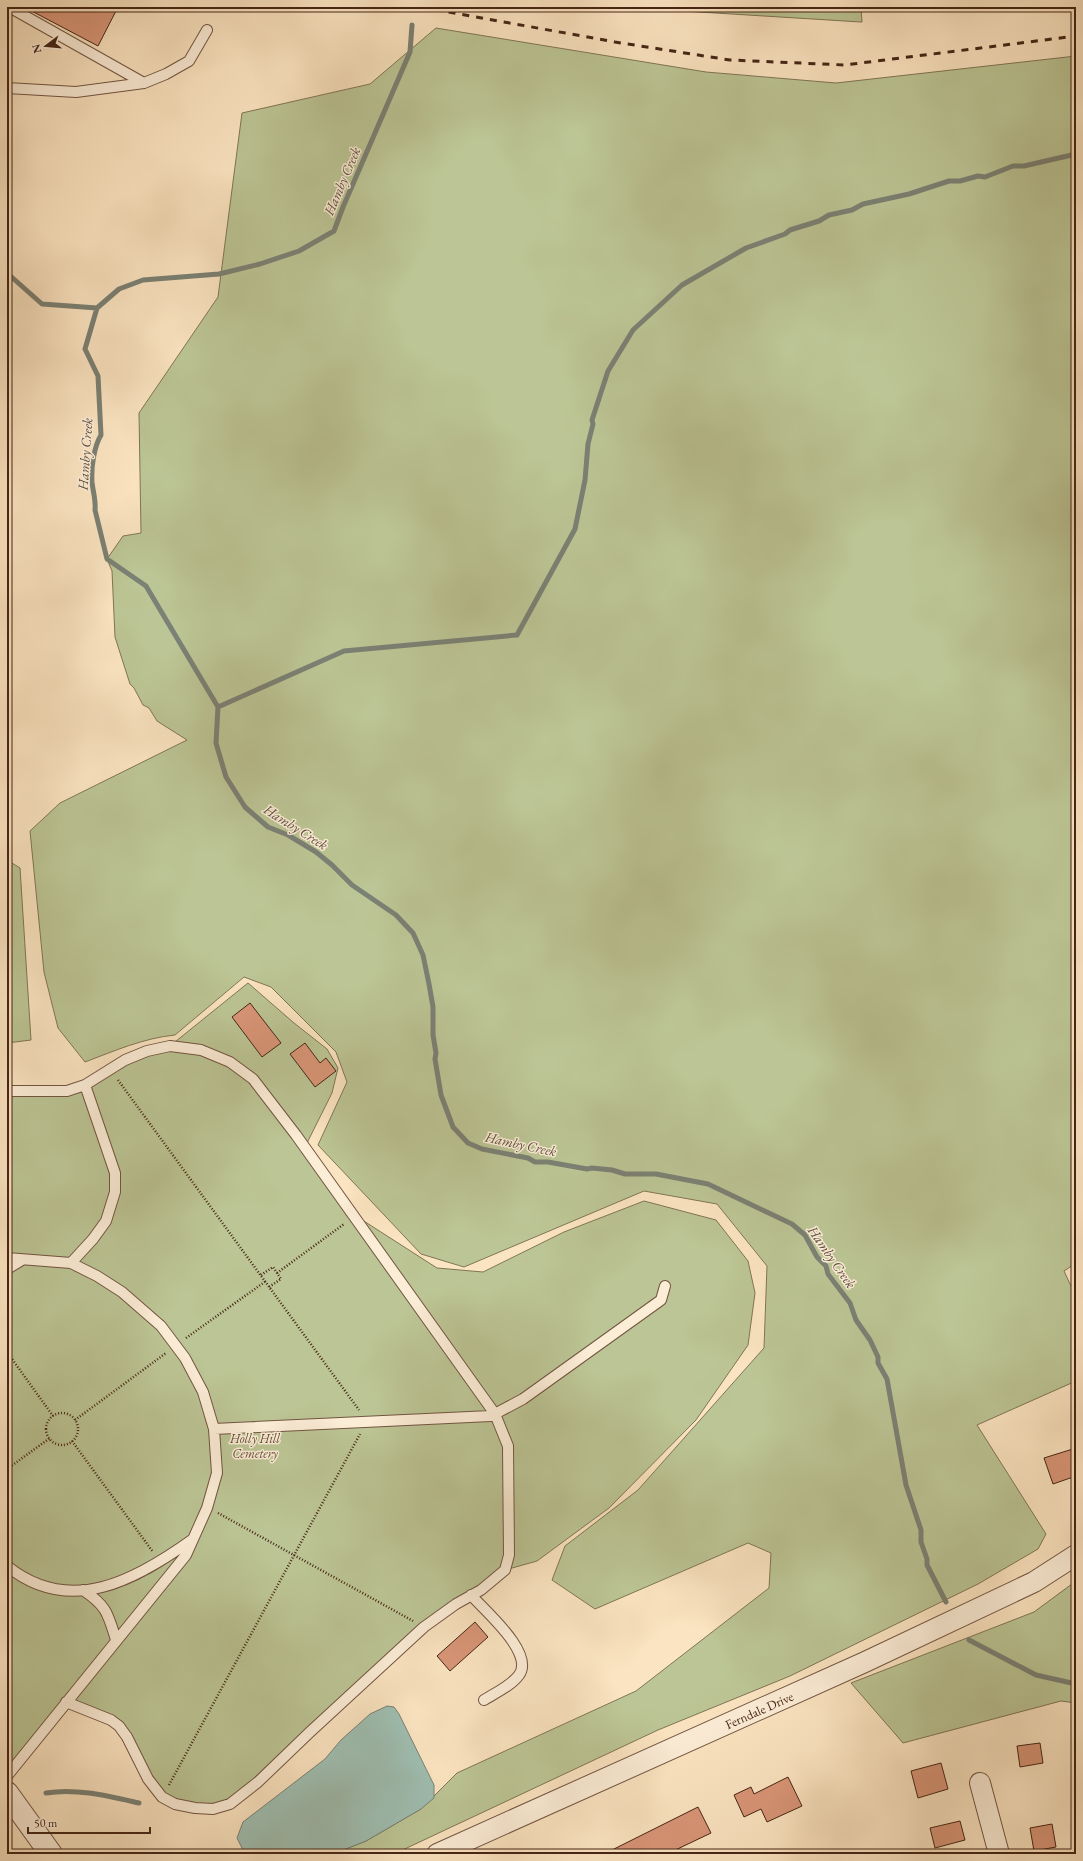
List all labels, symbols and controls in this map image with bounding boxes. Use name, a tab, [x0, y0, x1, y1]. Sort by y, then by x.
north arrow	[26, 26, 66, 66]
text: N	[28, 42, 44, 55]
water label: Hamby Creek	[319, 144, 365, 219]
water label: Hamby Creek	[73, 417, 97, 492]
water label: Hamby Creek	[260, 800, 332, 854]
water label: Hamby Creek	[483, 1127, 559, 1160]
water label: Hamby Creek	[803, 1221, 860, 1292]
park label: Holly Hill Cemetery	[229, 1430, 280, 1462]
street label: Ferndale Drive	[722, 1688, 796, 1733]
scale bar	[28, 1809, 150, 1835]
text: 50 m	[34, 1815, 58, 1831]

